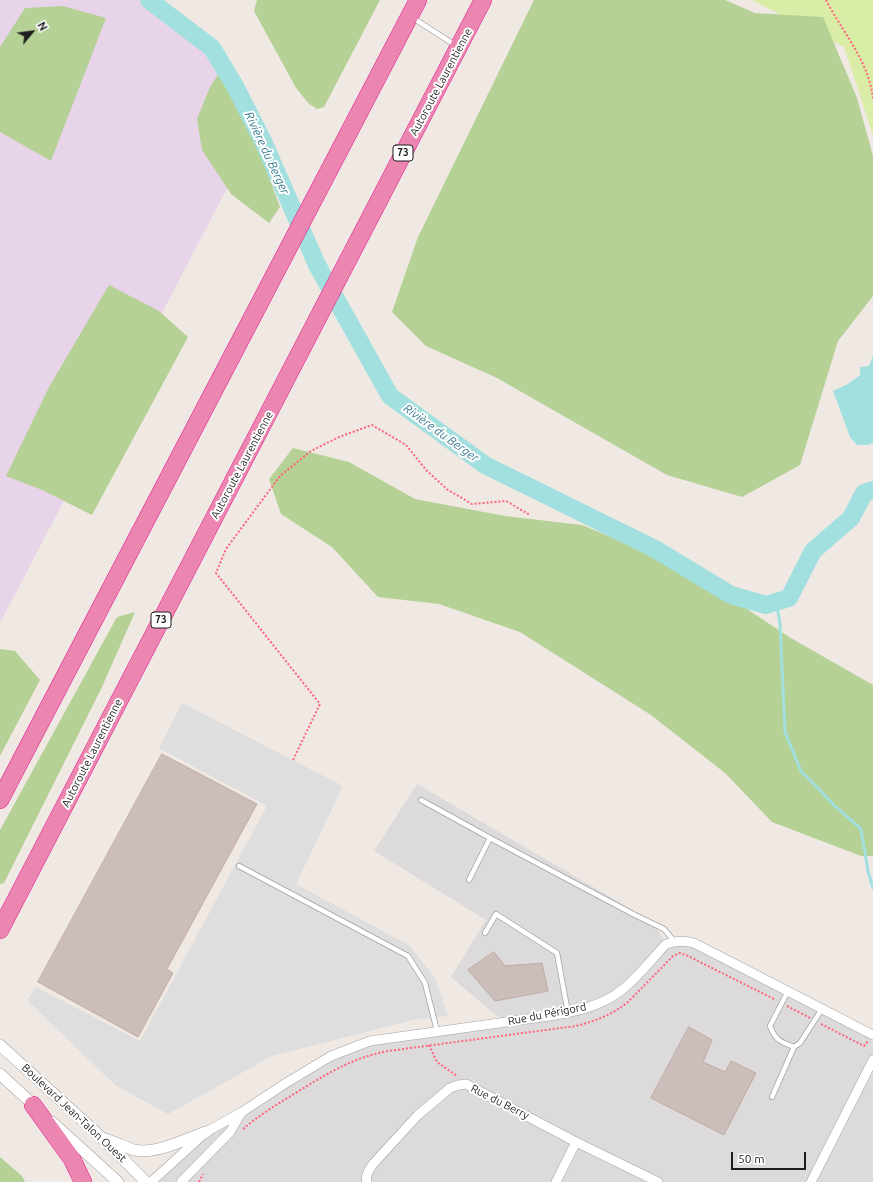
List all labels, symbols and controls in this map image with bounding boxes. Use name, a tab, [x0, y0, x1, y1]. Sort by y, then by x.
north arrow	[12, 12, 52, 52]
text: N	[35, 20, 50, 33]
street label: Autoroute Laurentienne	[407, 26, 475, 138]
water label: Rivière du Berger	[242, 109, 292, 197]
road number: 73	[393, 145, 413, 161]
water label: Rivière du Berger	[401, 401, 481, 465]
street label: Autoroute Laurentienne	[208, 409, 276, 521]
road number: 73	[151, 612, 171, 628]
street label: Autoroute Laurentienne	[59, 697, 125, 809]
street label: Rue du Périgord	[507, 1000, 587, 1028]
street label: Boulevard Jean-Talon Ouest	[19, 1061, 129, 1165]
street label: Rue du Berry	[469, 1082, 531, 1122]
scale bar	[733, 1144, 808, 1170]
text: 50 m	[738, 1152, 765, 1165]

